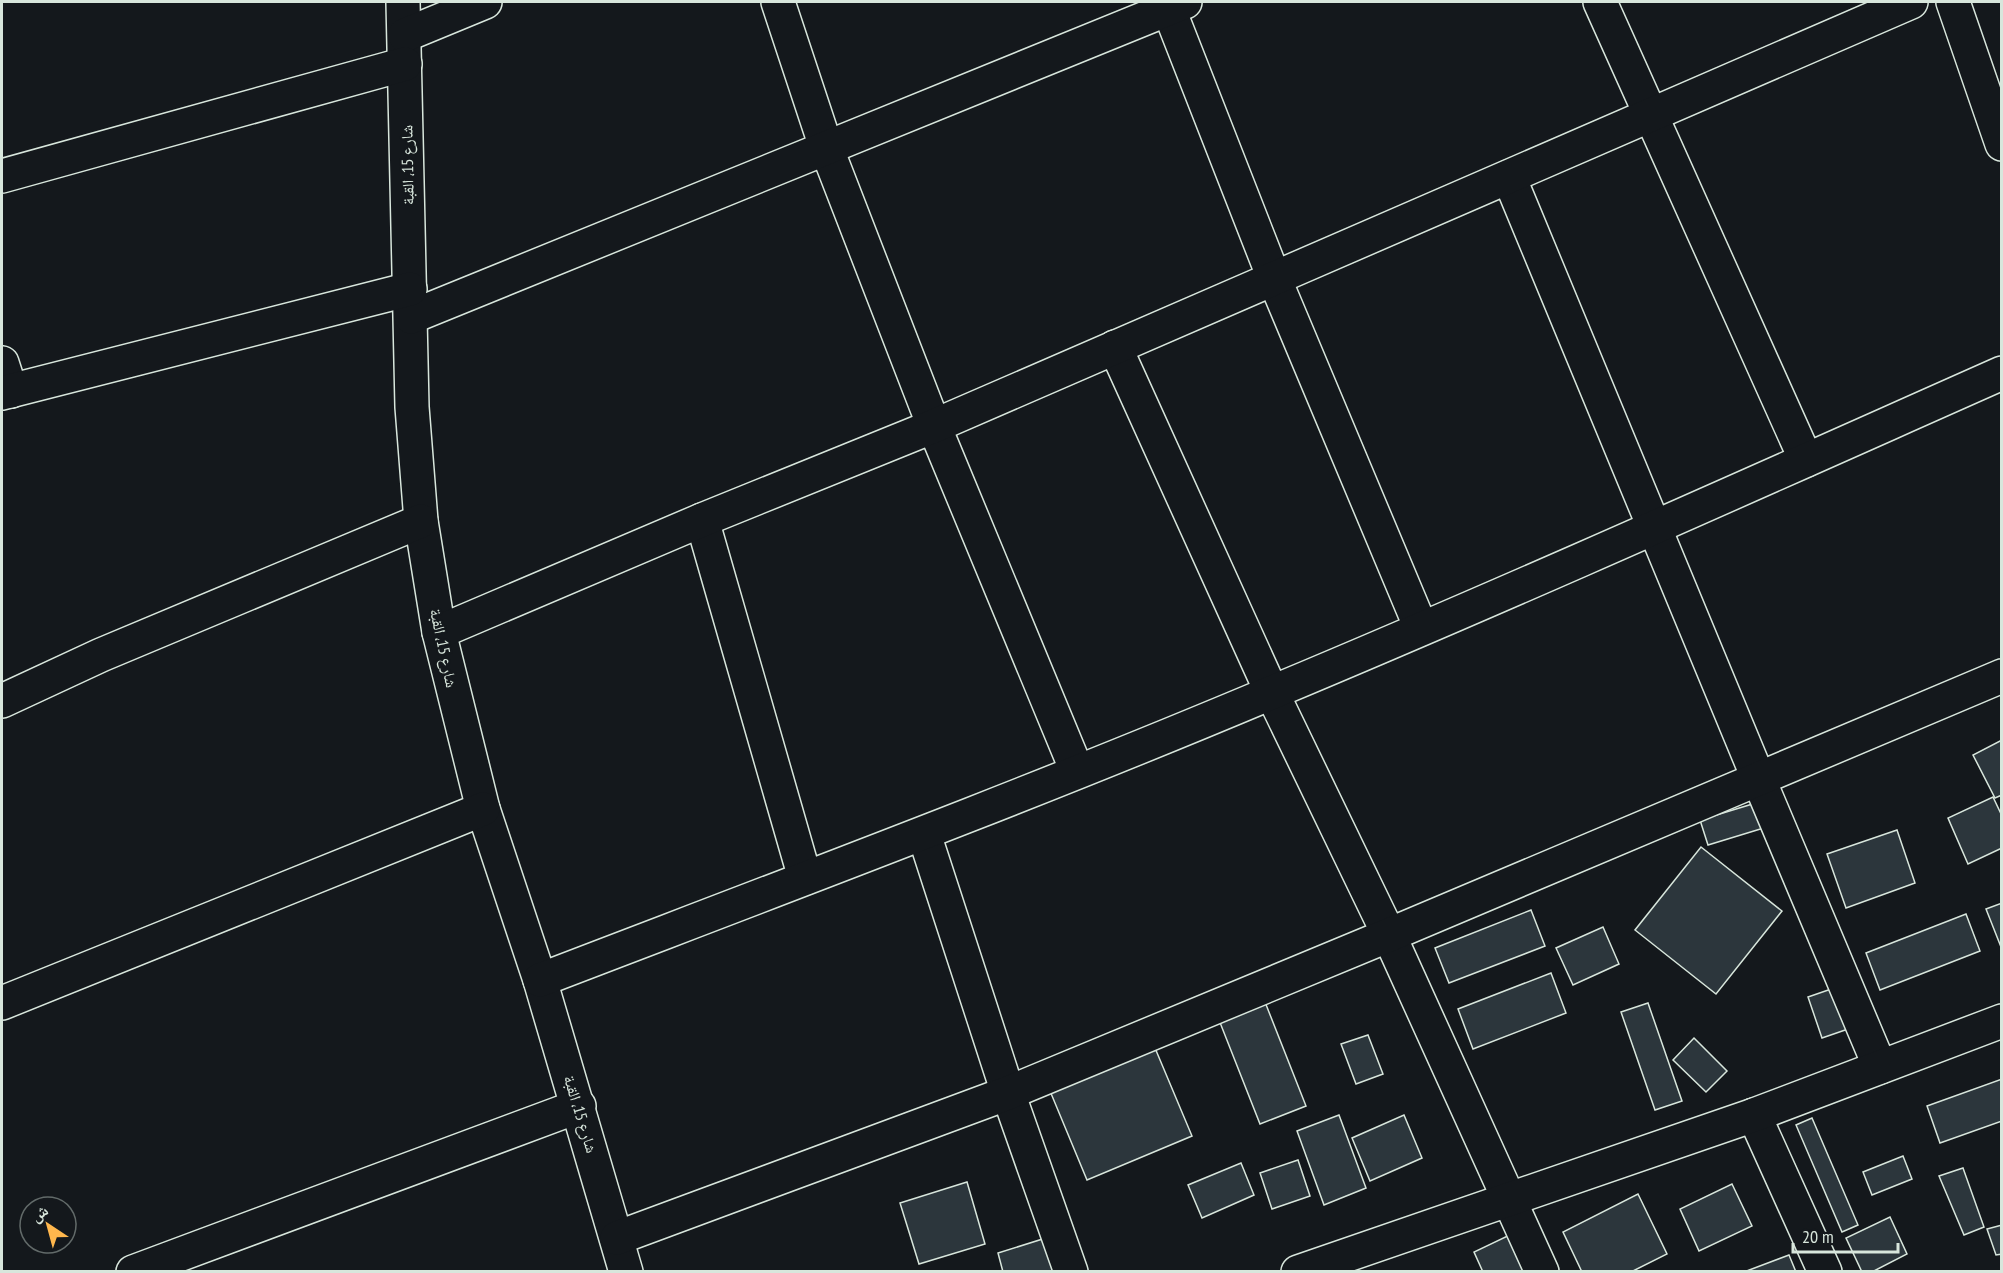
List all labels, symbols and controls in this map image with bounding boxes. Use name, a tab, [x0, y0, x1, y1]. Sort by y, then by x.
street label: شارع 15، القبة	[396, 125, 419, 205]
street label: شارع 15، القبة	[425, 607, 462, 690]
street label: شارع 15، القبة	[559, 1073, 602, 1156]
north arrow	[18, 1195, 78, 1255]
text: ش	[26, 1200, 52, 1226]
scale bar	[1793, 1216, 1898, 1254]
text: 20 m	[1802, 1225, 1834, 1248]

